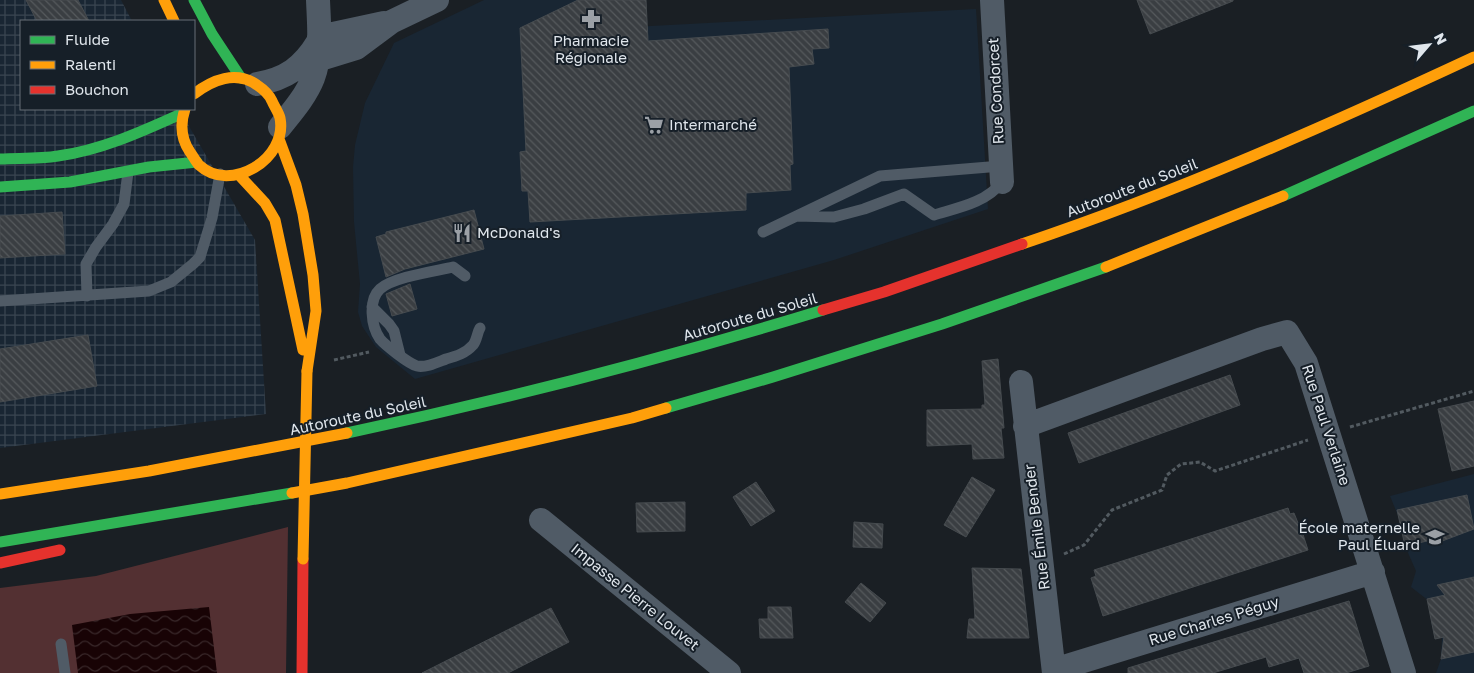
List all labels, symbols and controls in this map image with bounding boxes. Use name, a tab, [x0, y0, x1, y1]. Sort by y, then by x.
pharmacy icon: Pharmacie Régionale	[580, 8, 602, 30]
legend	[20, 20, 195, 110]
north arrow	[1404, 20, 1454, 70]
text: Fluide	[65, 30, 110, 48]
text: N	[1431, 30, 1451, 47]
place label: Pharmacie Régionale	[553, 31, 629, 66]
street label: Rue Condorcet	[983, 37, 1007, 145]
text: Ralenti	[65, 55, 116, 73]
text: Bouchon	[65, 80, 129, 98]
supermarket icon: Intermarché	[643, 114, 665, 136]
place label: Intermarché	[669, 115, 757, 133]
street label: Autoroute du Soleil	[1064, 154, 1200, 220]
restaurant icon: McDonald's	[451, 222, 473, 244]
place label: McDonald's	[477, 223, 560, 241]
street label: Autoroute du Soleil	[680, 288, 819, 344]
street label: Rue Paul Verlaine	[1299, 362, 1355, 488]
street label: Autoroute du Soleil	[288, 392, 428, 438]
street label: Rue Émile Bender	[1019, 463, 1053, 591]
place label: École maternelle Paul Éluard	[1298, 518, 1420, 553]
school or university icon: École maternelle Paul Éluard	[1424, 526, 1446, 548]
street label: Impasse Pierre Louvet	[568, 539, 703, 654]
street label: Rue Charles Péguy	[1146, 591, 1282, 648]

